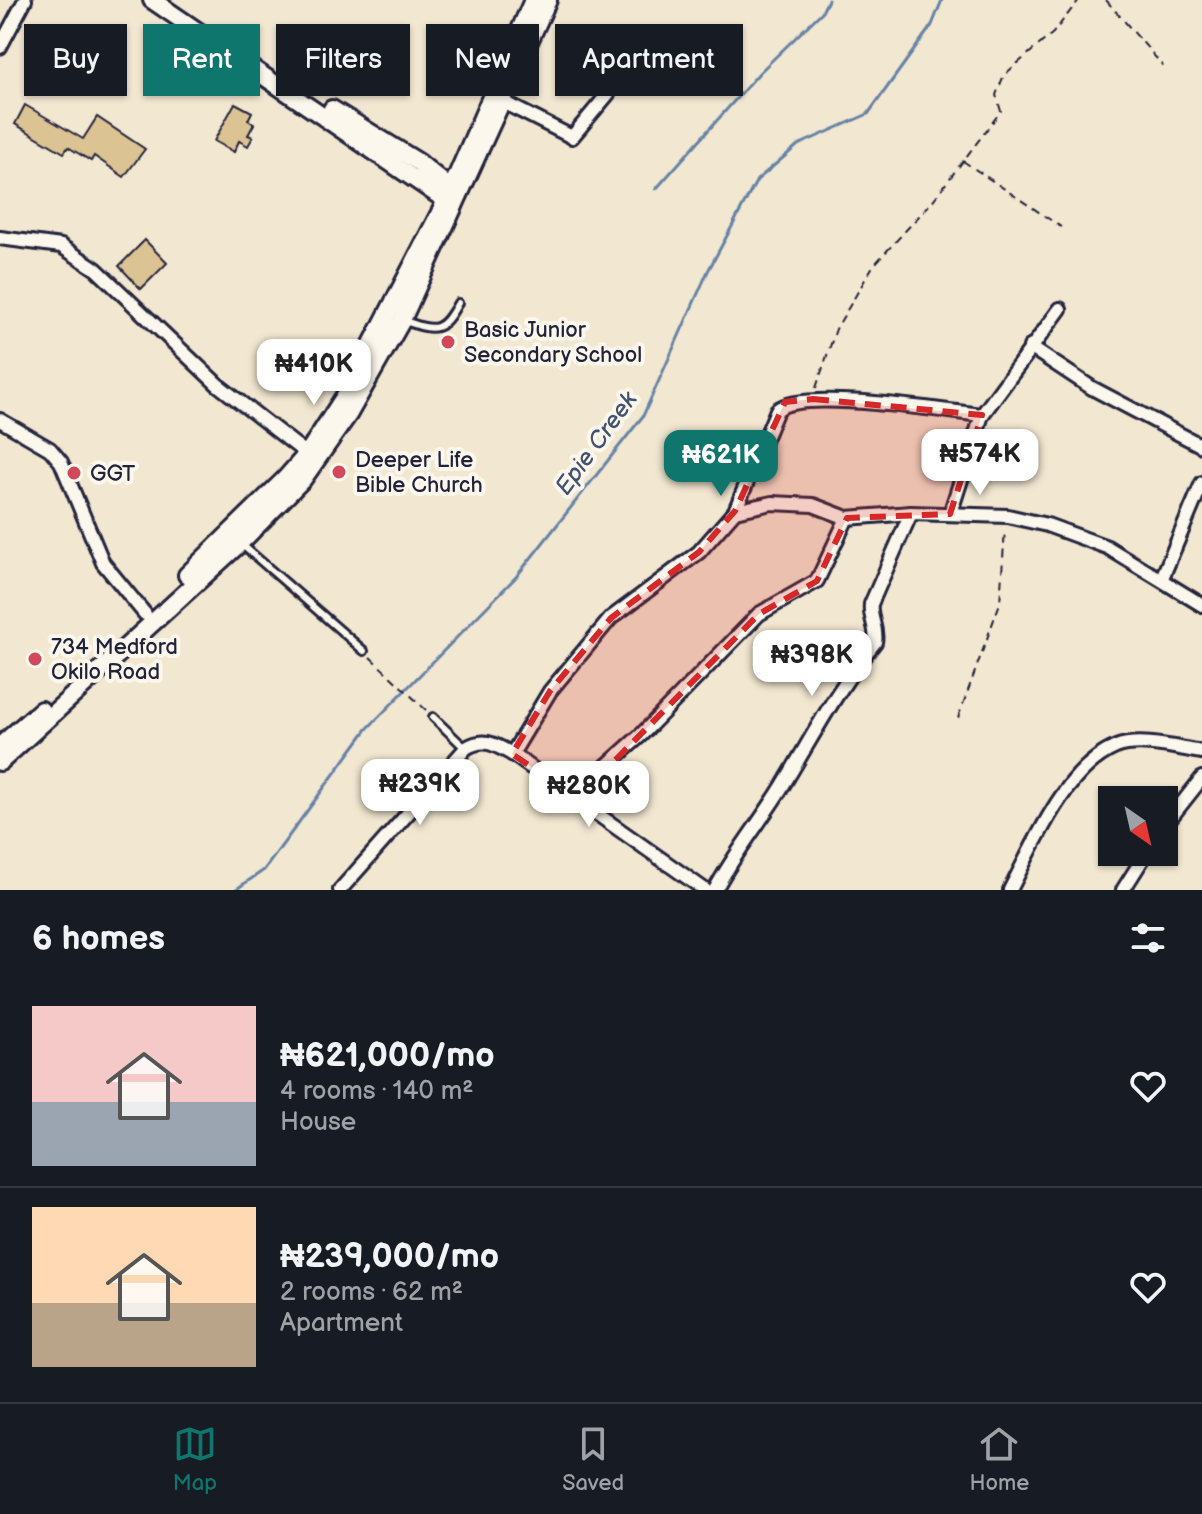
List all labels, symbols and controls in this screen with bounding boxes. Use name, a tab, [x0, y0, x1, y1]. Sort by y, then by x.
chip: Buy	[24, 24, 127, 96]
chip: Rent	[143, 24, 260, 96]
chip: Filters	[276, 24, 410, 96]
chip: New	[426, 24, 539, 96]
chip: Apartment	[555, 24, 743, 96]
place label: Basic Junior Secondary School	[464, 317, 642, 369]
marker: Basic Junior Secondary School	[439, 333, 457, 351]
pin: ₦410K	[258, 339, 370, 407]
text: ₦410K	[275, 349, 353, 380]
water label: Epie Creek	[549, 385, 644, 501]
pin: ₦574K	[924, 429, 1036, 497]
pin: ₦621K	[665, 430, 777, 498]
text: ₦574K	[939, 439, 1021, 470]
text: ₦621K	[682, 440, 760, 471]
place label: Deeper Life Bible Church	[355, 447, 483, 499]
place label: GGT	[90, 461, 135, 488]
marker: Deeper Life Bible Church	[330, 463, 348, 481]
marker: GGT	[65, 464, 83, 482]
pin: ₦398K	[756, 630, 868, 698]
place label: 734 Medford Okilo Road	[51, 634, 178, 686]
text: ₦398K	[771, 640, 853, 671]
marker: 734 Medford Okilo Road	[26, 650, 44, 668]
pin: ₦239K	[364, 759, 476, 827]
pin: ₦280K	[533, 761, 645, 829]
text: ₦239K	[379, 769, 461, 800]
text: ₦280K	[547, 771, 631, 802]
north arrow	[1098, 786, 1178, 866]
map controls	[1098, 786, 1178, 866]
icon: filters	[1126, 916, 1170, 960]
text: 6 homes	[32, 918, 165, 959]
text: ₦621,000/mo	[280, 1035, 495, 1076]
icon: home	[96, 1038, 192, 1134]
icon: heart	[1126, 1064, 1170, 1108]
text: 4 rooms · 140 m²	[280, 1076, 474, 1107]
text: House	[280, 1107, 356, 1138]
text: ₦239,000/mo	[280, 1236, 499, 1277]
icon: home	[96, 1239, 192, 1335]
icon: heart	[1126, 1265, 1170, 1309]
text: 2 rooms · 62 m²	[280, 1277, 463, 1308]
text: Apartment	[280, 1308, 403, 1339]
tab: Map	[173, 1422, 217, 1497]
tab: Saved	[562, 1422, 624, 1497]
tab: Home	[969, 1422, 1029, 1497]

